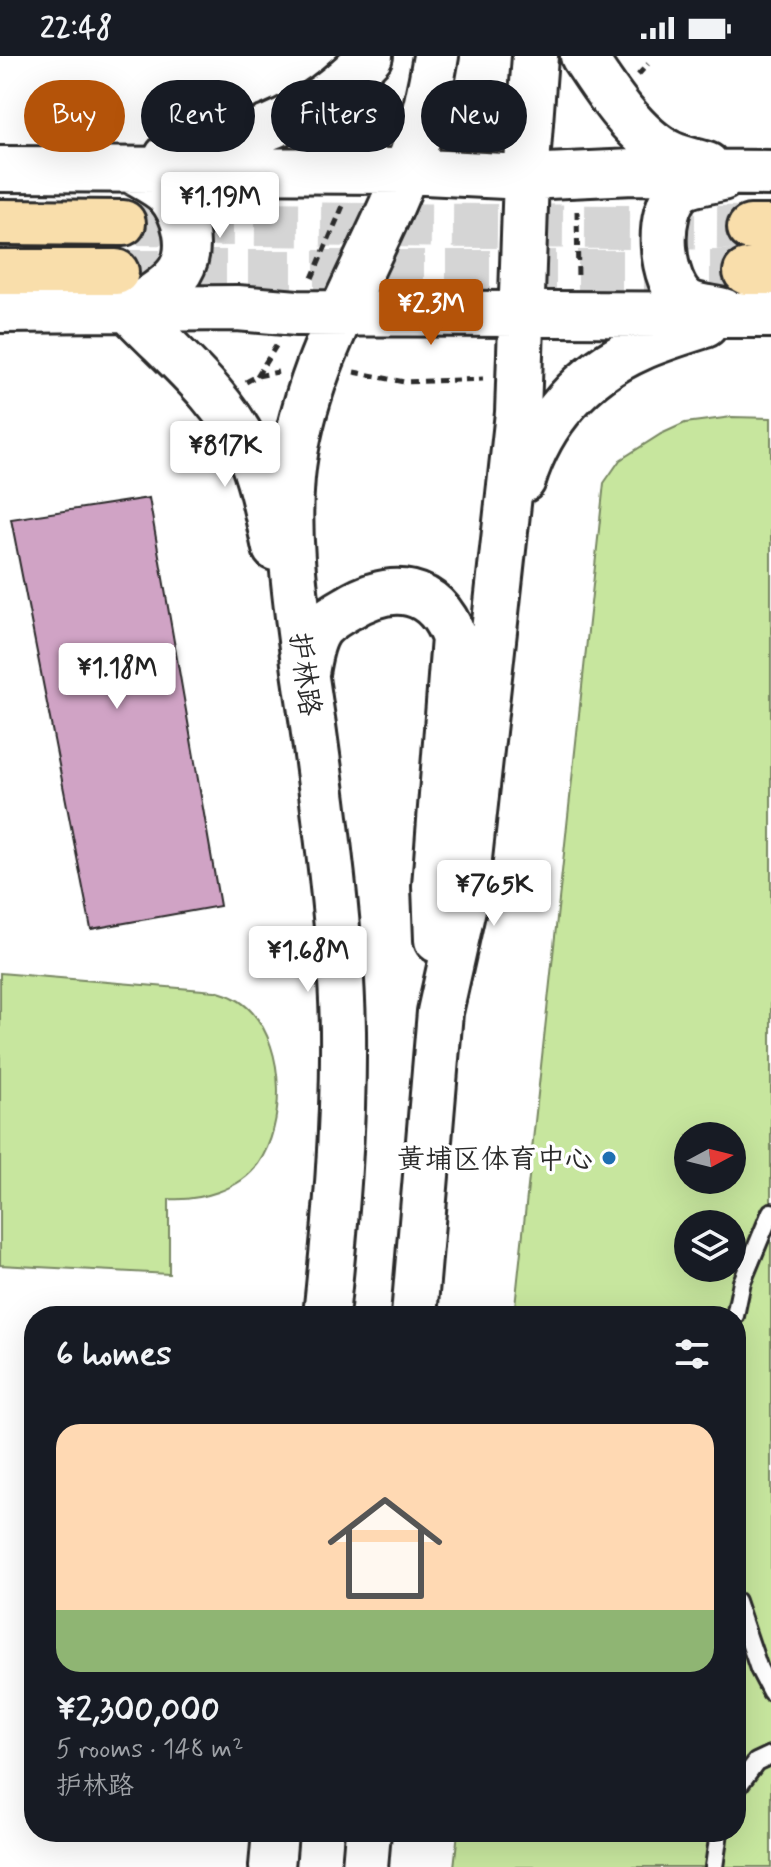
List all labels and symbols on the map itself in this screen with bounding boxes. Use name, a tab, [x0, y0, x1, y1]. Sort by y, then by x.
pin: ¥1.19M	[155, 172, 285, 240]
pin: ¥2.3M	[375, 279, 487, 347]
pin: ¥817K	[169, 421, 281, 489]
street label: 护林路	[279, 630, 328, 719]
pin: ¥1.18M	[52, 643, 182, 711]
pin: ¥765K	[438, 860, 550, 928]
pin: ¥1.68M	[243, 926, 373, 994]
north arrow	[674, 1122, 746, 1194]
place label: 黄埔区体育中心	[397, 1142, 593, 1179]
marker: 黄埔区体育中心	[600, 1149, 618, 1167]

